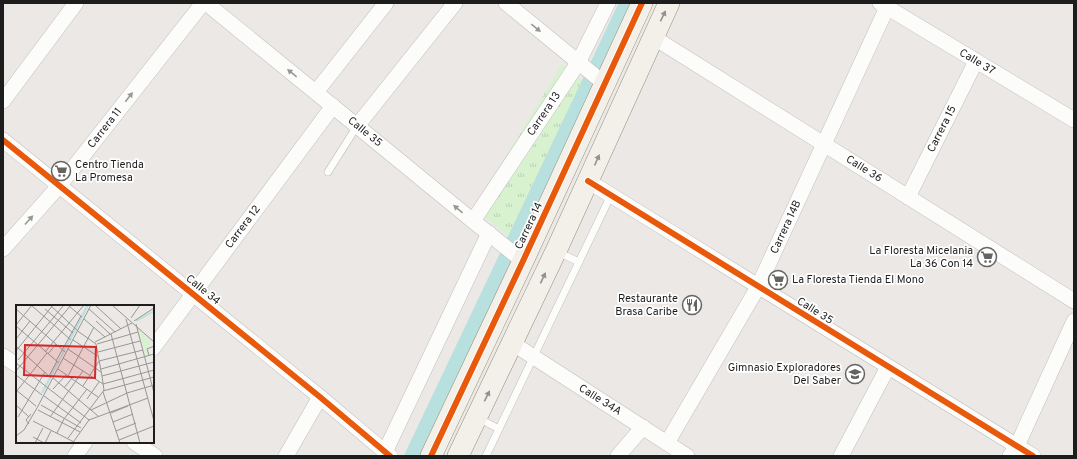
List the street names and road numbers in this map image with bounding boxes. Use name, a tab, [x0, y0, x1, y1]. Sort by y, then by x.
street label: Calle 37	[956, 46, 998, 78]
street label: Carrera 13	[524, 89, 564, 139]
street label: Carrera 15	[924, 103, 960, 155]
street label: Carrera 11	[85, 105, 125, 151]
street label: Calle 35	[345, 114, 385, 150]
street label: Calle 36	[843, 152, 885, 186]
street label: Carrera 14B	[767, 198, 805, 256]
street label: Carrera 14	[512, 200, 546, 252]
street label: Carrera 12	[222, 203, 264, 251]
street label: Calle 34	[183, 272, 223, 308]
street label: Calle 35	[794, 294, 836, 328]
street label: Calle 34A	[576, 381, 624, 419]

